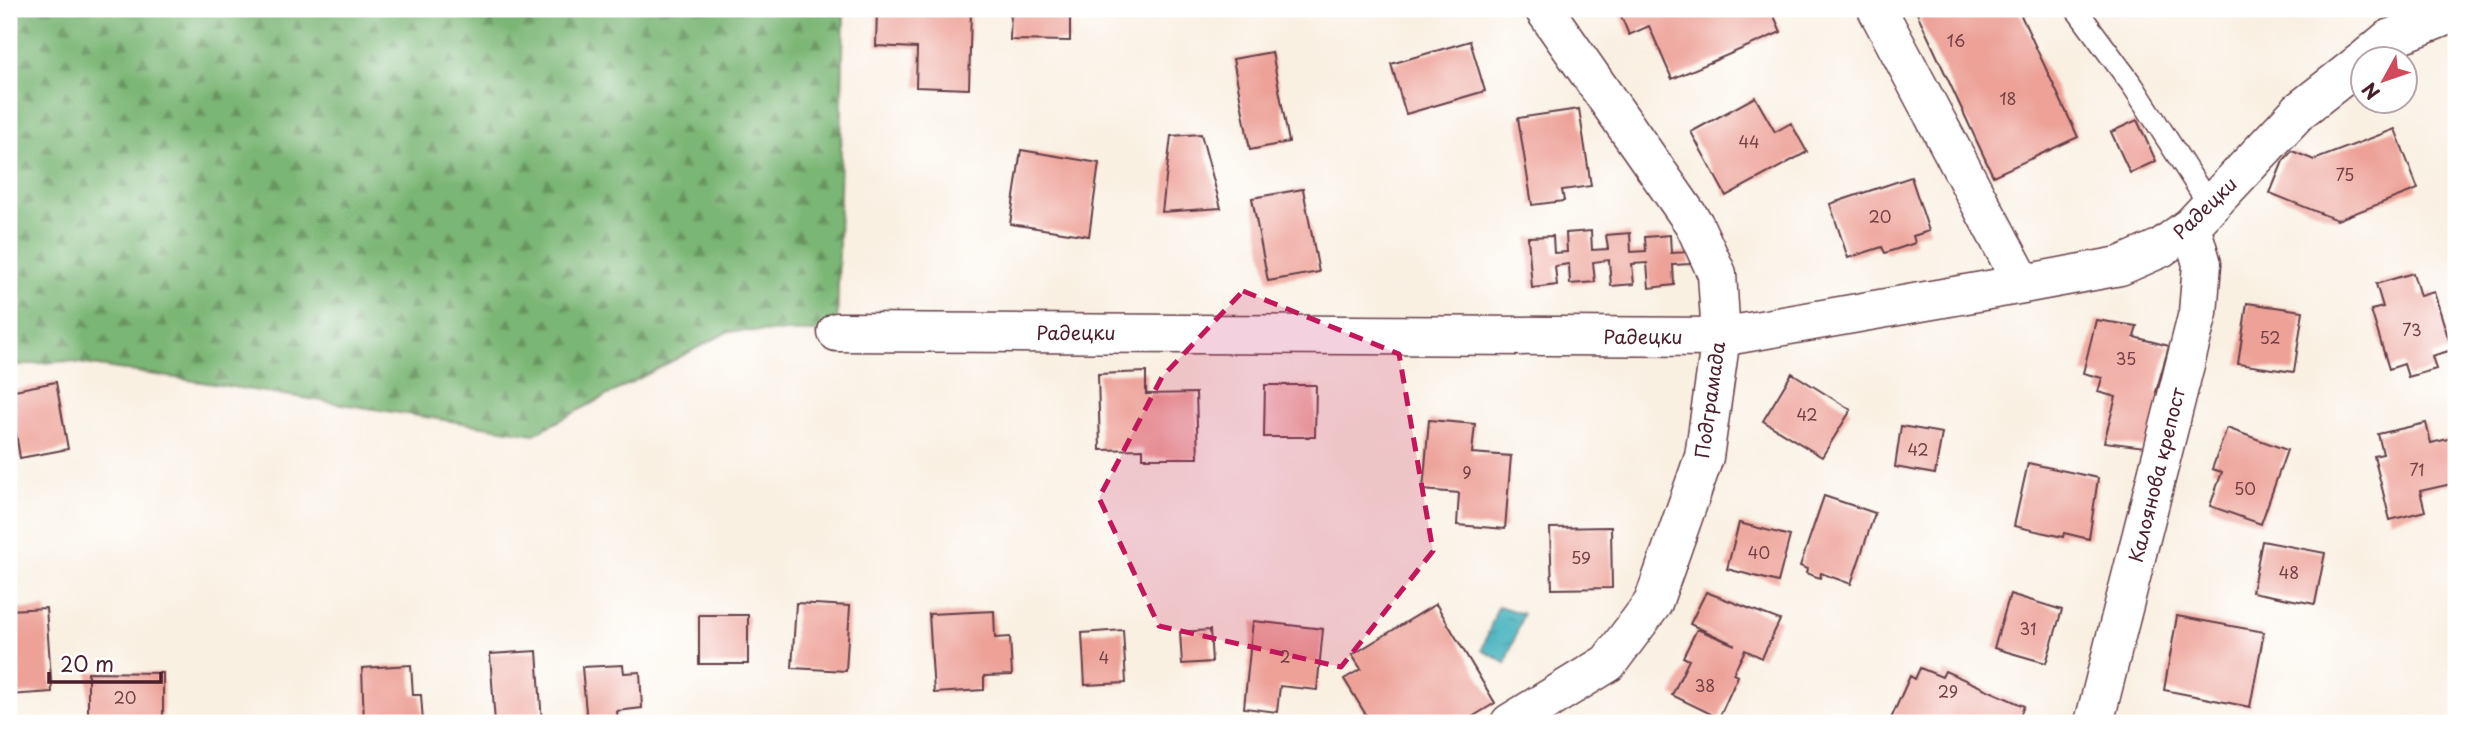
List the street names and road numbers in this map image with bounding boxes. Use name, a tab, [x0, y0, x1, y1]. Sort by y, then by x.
street label: Радецки	[2166, 170, 2243, 245]
street label: Радецки	[1036, 318, 1116, 346]
street label: Радецки	[1603, 322, 1683, 350]
street label: Подграмада	[1687, 340, 1731, 460]
street label: Калоянова крепост	[2121, 384, 2191, 565]

